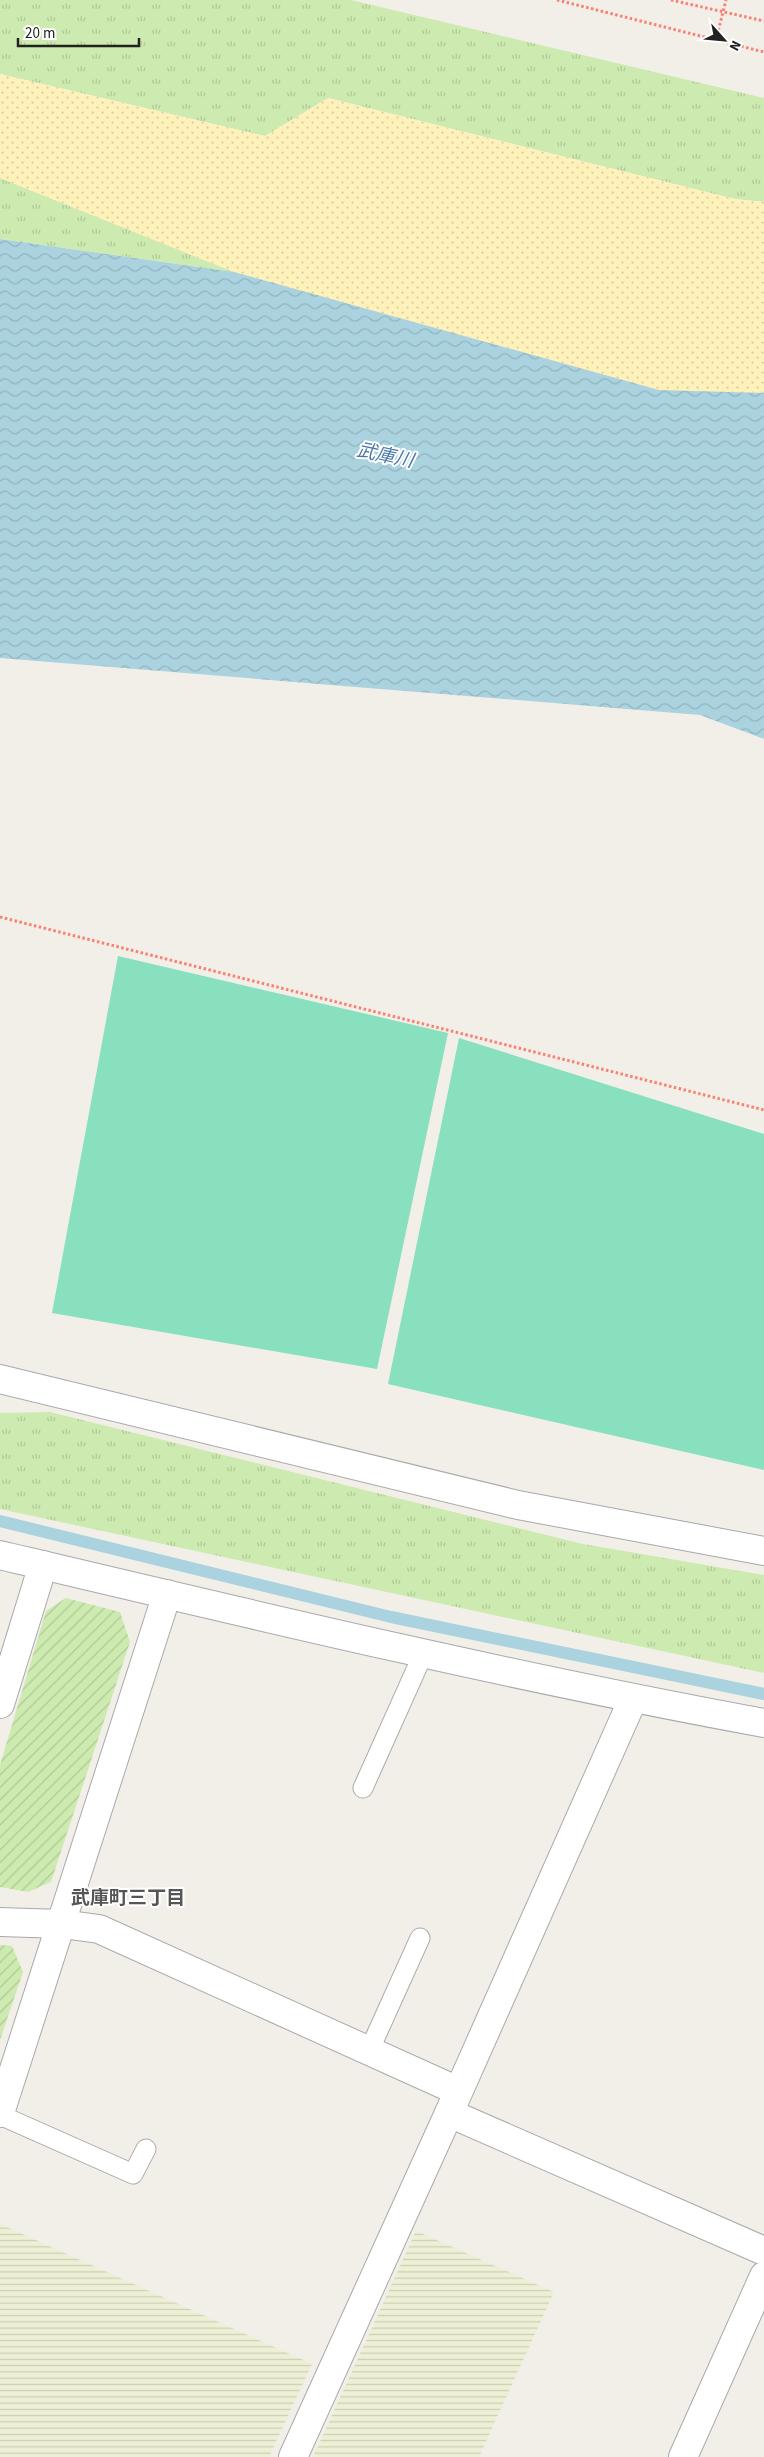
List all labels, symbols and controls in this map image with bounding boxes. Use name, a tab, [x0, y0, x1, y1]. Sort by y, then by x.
scale bar	[18, 15, 139, 47]
north arrow	[699, 15, 749, 65]
text: 20 m	[25, 23, 55, 44]
text: N	[724, 37, 746, 54]
water label: 武庫川	[354, 437, 418, 476]
district label: 武庫町三丁目	[71, 1885, 185, 1912]

